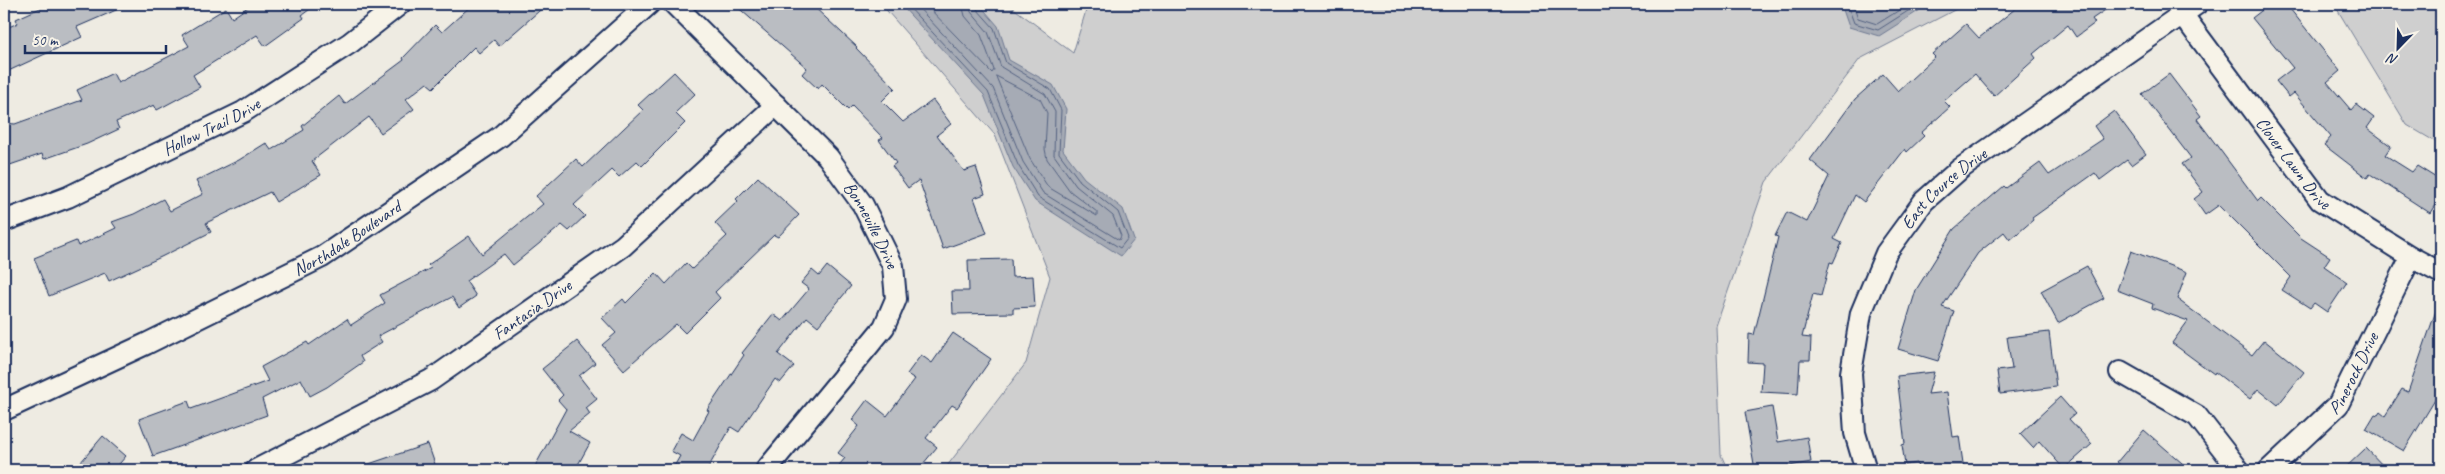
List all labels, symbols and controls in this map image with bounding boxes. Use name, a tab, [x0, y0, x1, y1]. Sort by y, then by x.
scale bar	[25, 22, 166, 54]
north arrow	[2372, 22, 2422, 72]
text: 50 m	[32, 31, 59, 50]
text: N	[2384, 49, 2400, 69]
street label: Hollow Trail Drive	[159, 92, 265, 160]
street label: Clover Lawn Drive	[2251, 113, 2335, 215]
street label: East Course Drive	[1896, 142, 1992, 233]
street label: Bonneville Drive	[839, 177, 904, 273]
street label: Northdale Boulevard	[289, 194, 408, 281]
street label: Fantasia Drive	[488, 274, 577, 344]
street label: Pinerock Drive	[2324, 328, 2384, 419]

